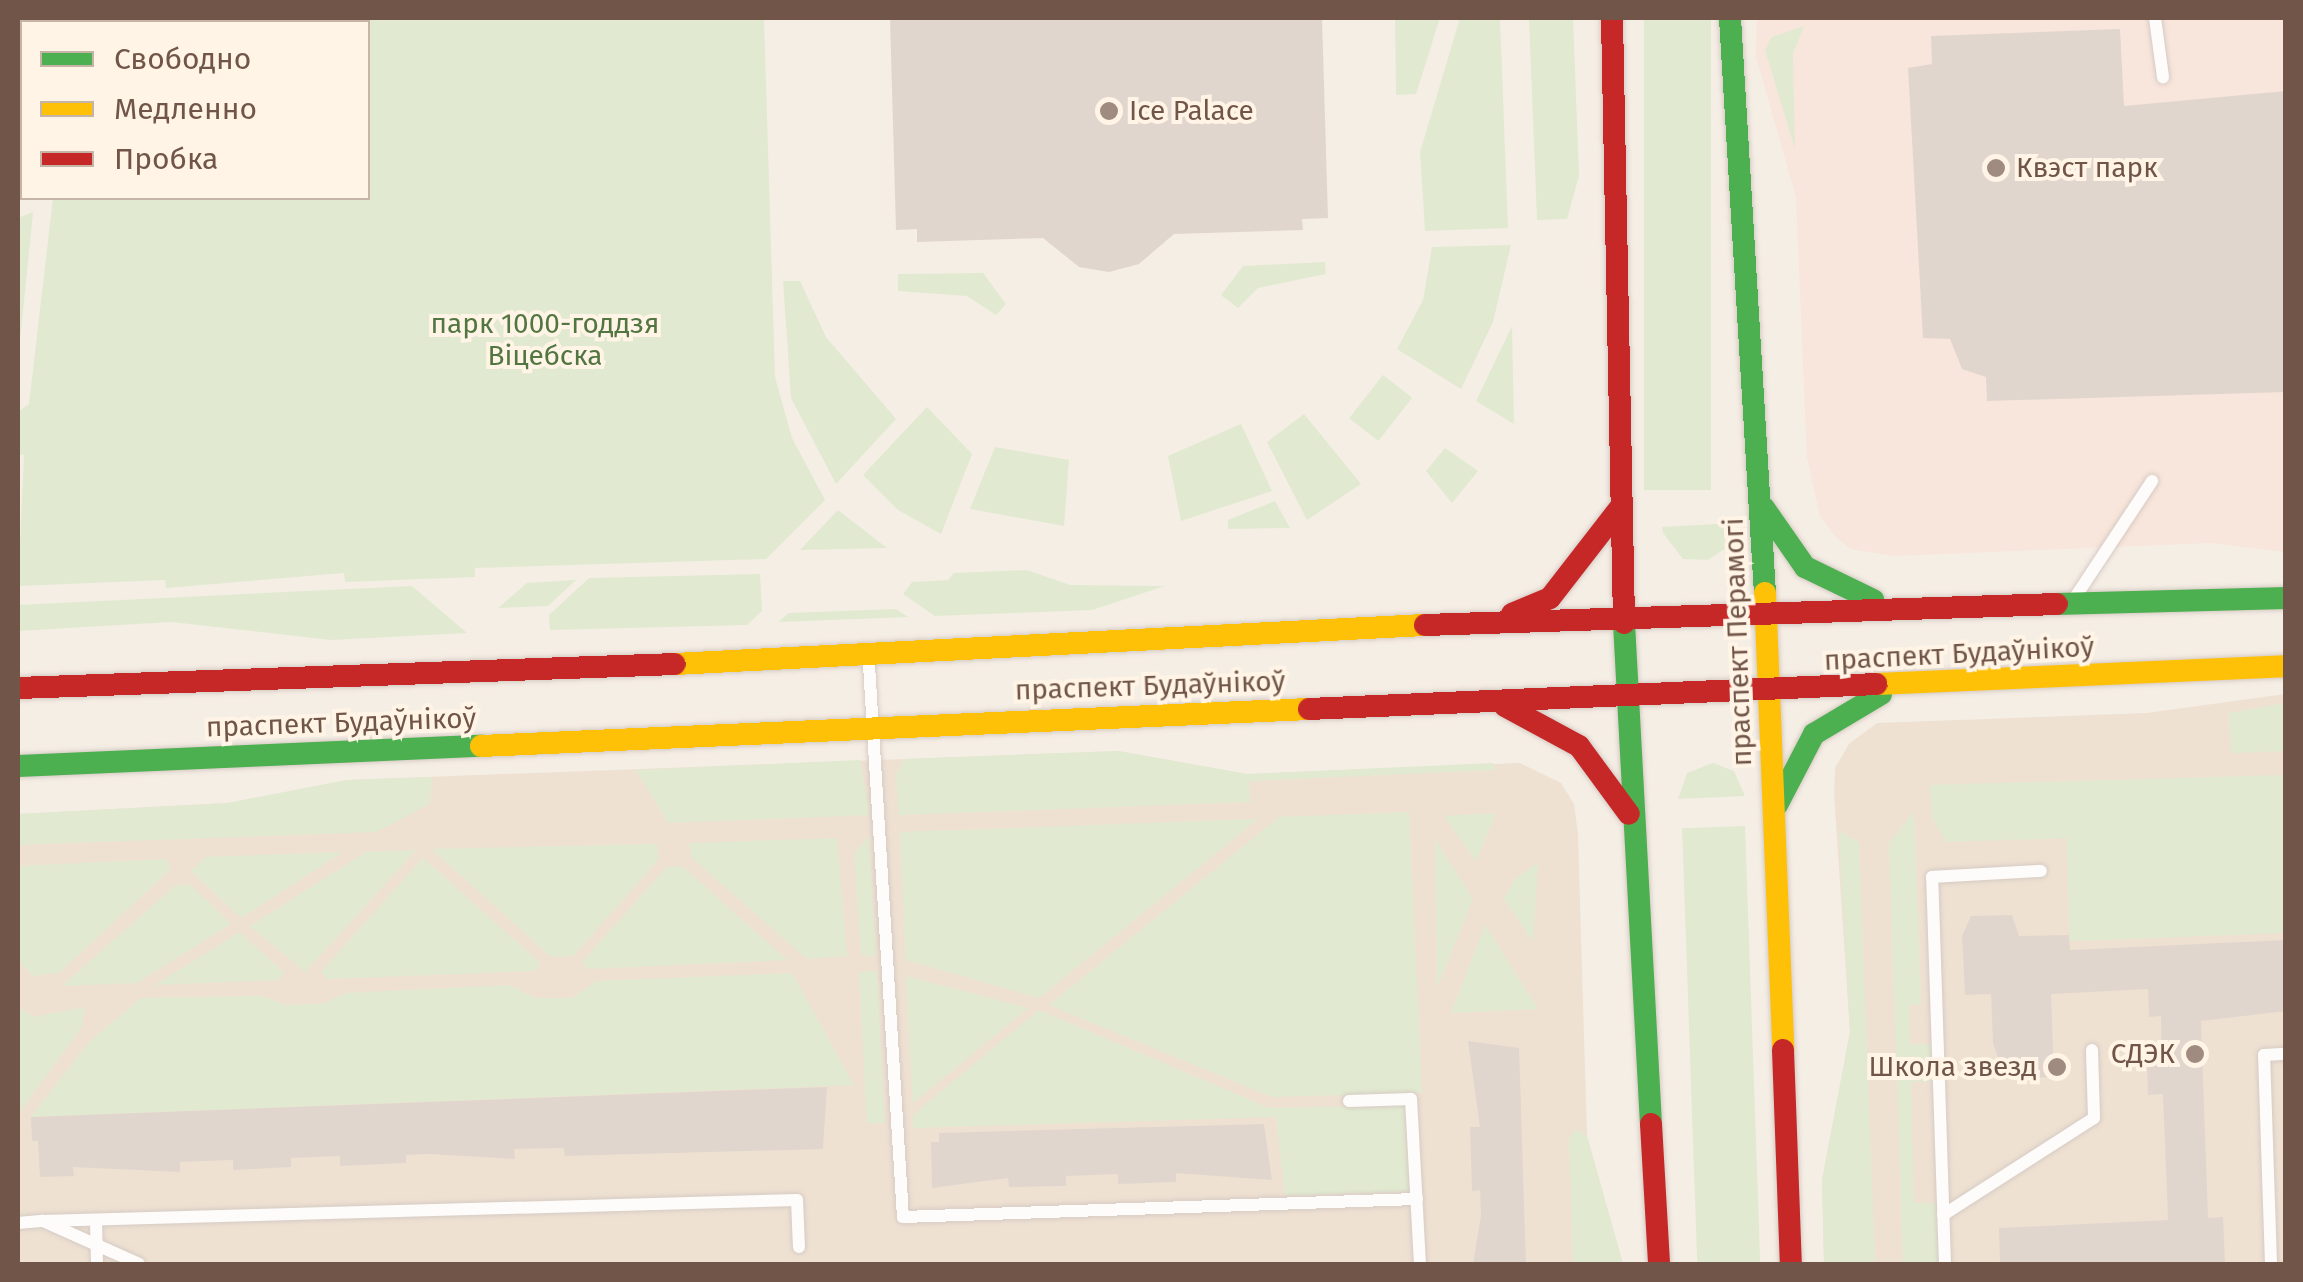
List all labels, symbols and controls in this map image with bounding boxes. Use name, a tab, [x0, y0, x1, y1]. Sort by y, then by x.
legend	[20, 20, 370, 200]
text: Свободно	[114, 41, 251, 77]
text: Медленно	[114, 91, 257, 127]
place label: Ice Palace	[1129, 94, 1254, 128]
marker: Ice Palace	[1098, 100, 1120, 122]
text: Пробка	[114, 141, 218, 177]
place label: Квэст парк	[2016, 151, 2158, 185]
marker: Квэст парк	[1985, 157, 2007, 179]
park label: парк 1000-годдзя Віцебска	[431, 307, 659, 373]
street label: праспект Перамогі	[1717, 517, 1759, 767]
street label: праспект Будаўнікоў	[1823, 630, 2095, 678]
street label: праспект Будаўнікоў	[1014, 664, 1286, 708]
street label: праспект Будаўнікоў	[205, 701, 477, 745]
place label: СДЭК	[2111, 1037, 2175, 1071]
marker: СДЭК	[2184, 1043, 2206, 1065]
place label: Школа звезд	[1868, 1050, 2037, 1084]
marker: Школа звезд	[2046, 1056, 2068, 1078]

